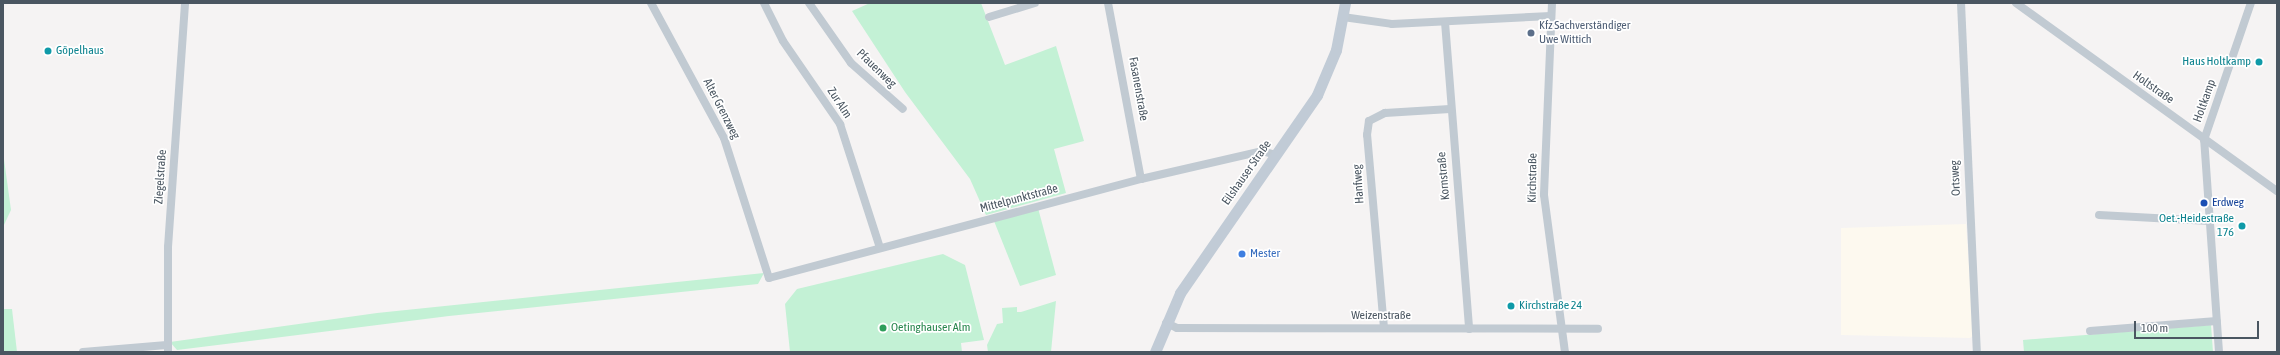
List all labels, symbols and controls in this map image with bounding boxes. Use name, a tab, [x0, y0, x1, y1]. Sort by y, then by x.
place label: Kfz Sachverständiger Uwe Wittich	[1539, 19, 1630, 47]
marker: Kfz Sachverständiger Uwe Wittich	[1526, 28, 1536, 38]
place label: Göpelhaus	[56, 44, 104, 58]
marker: Göpelhaus	[43, 46, 53, 56]
street label: Pfauenweg	[853, 47, 899, 91]
place label: Haus Holtkamp	[2182, 55, 2251, 69]
street label: Fasanenstraße	[1125, 56, 1151, 122]
marker: Haus Holtkamp	[2254, 57, 2264, 67]
street label: Holtstraße	[2130, 69, 2176, 107]
street label: Alter Grenzweg	[700, 76, 742, 142]
street label: Holtkamp	[2191, 78, 2219, 124]
street label: Zur Alm	[824, 85, 854, 121]
street label: Eilshauser Straße	[1219, 138, 1275, 208]
street label: Ziegelstraße	[152, 149, 170, 205]
street label: Kornstraße	[1435, 151, 1453, 201]
street label: Kirchstraße	[1525, 153, 1541, 203]
street label: Ortsweg	[1948, 160, 1964, 196]
street label: Hanfweg	[1350, 164, 1368, 204]
street label: Mittelpunktstraße	[979, 182, 1059, 216]
place label: Erdweg	[2212, 196, 2244, 210]
marker: Erdweg	[2199, 198, 2209, 208]
place label: Oet.-Heidestraße 176	[2159, 212, 2234, 240]
marker: Oet.-Heidestraße 176	[2237, 221, 2247, 231]
place label: Mester	[1250, 247, 1280, 261]
marker: Mester	[1237, 249, 1247, 259]
place label: Kirchstraße 24	[1519, 299, 1582, 313]
marker: Kirchstraße 24	[1506, 301, 1516, 311]
street label: Weizenstraße	[1351, 309, 1411, 323]
scale bar	[2136, 313, 2261, 339]
place label: Oetinghauser Alm	[891, 321, 970, 335]
text: 100 m	[2141, 321, 2168, 335]
marker: Oetinghauser Alm	[878, 323, 888, 333]

